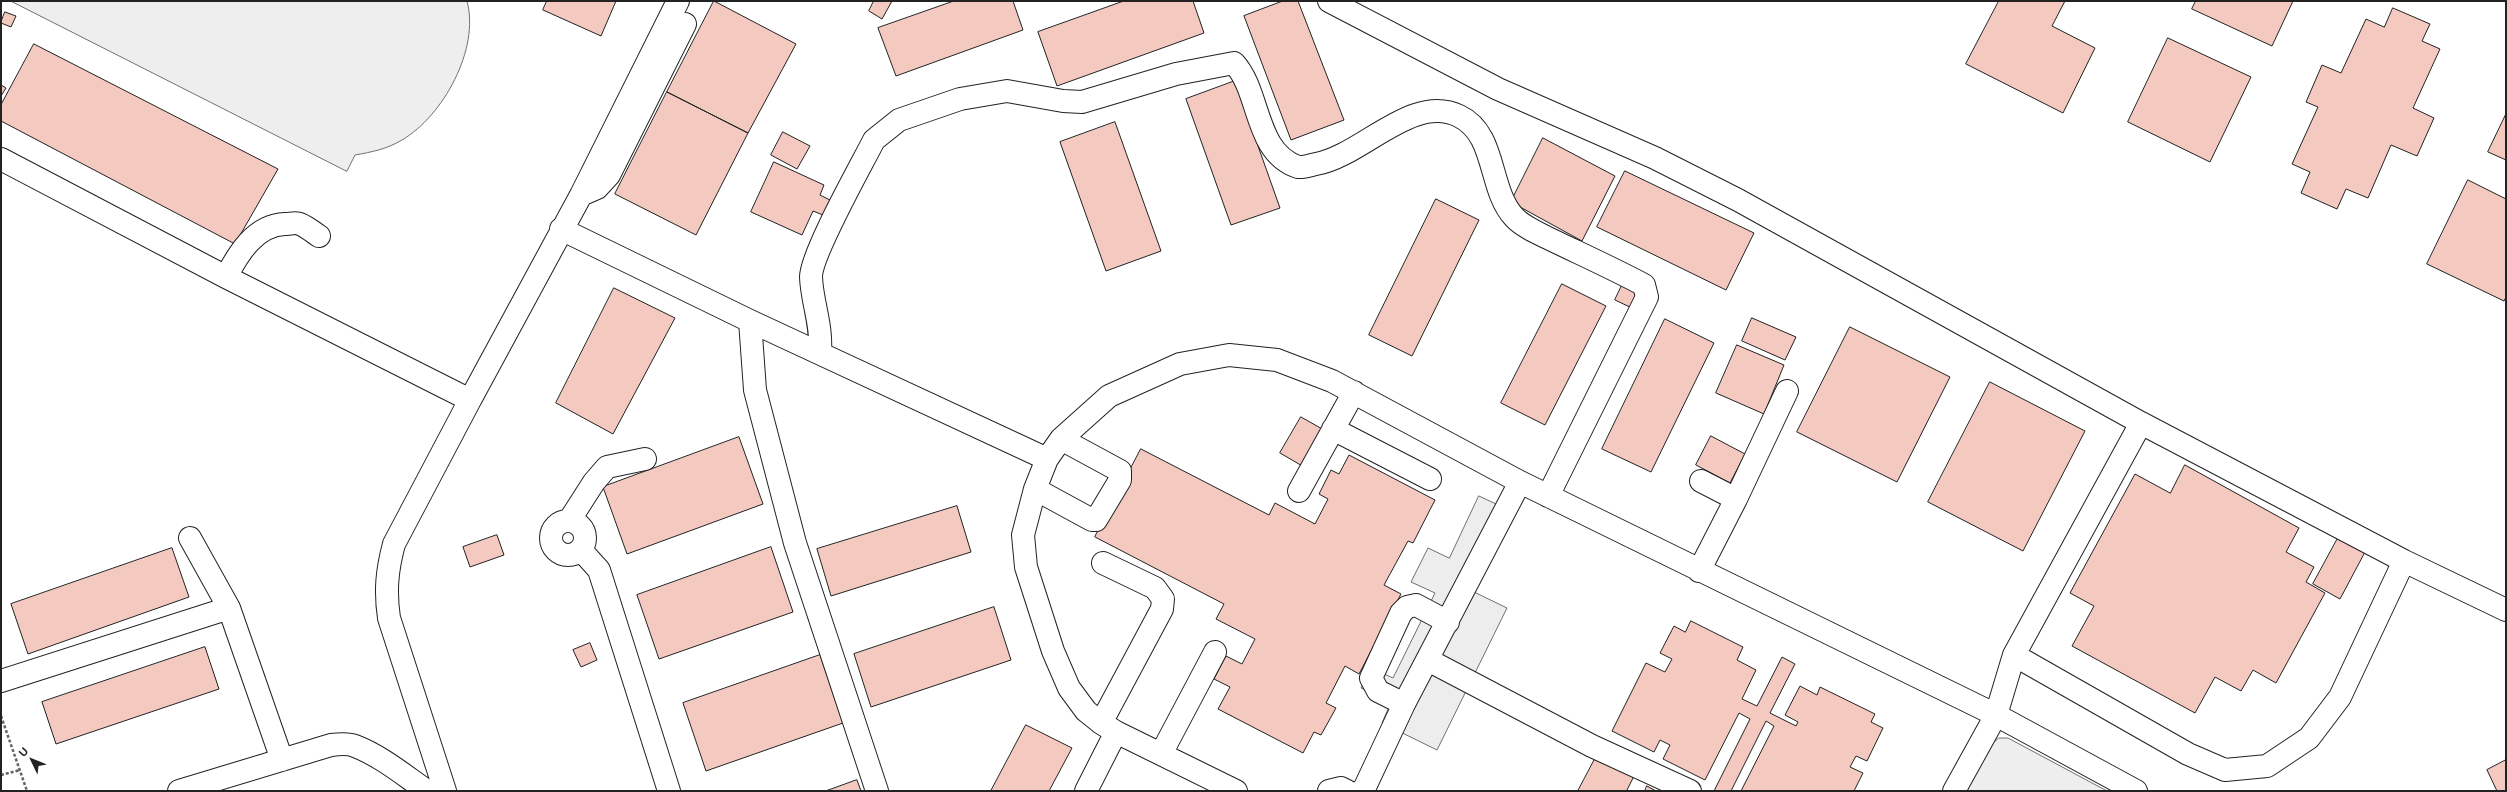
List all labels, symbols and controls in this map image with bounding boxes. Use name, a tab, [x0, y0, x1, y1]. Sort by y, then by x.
north arrow	[12, 740, 52, 780]
text: U	[16, 745, 30, 759]

